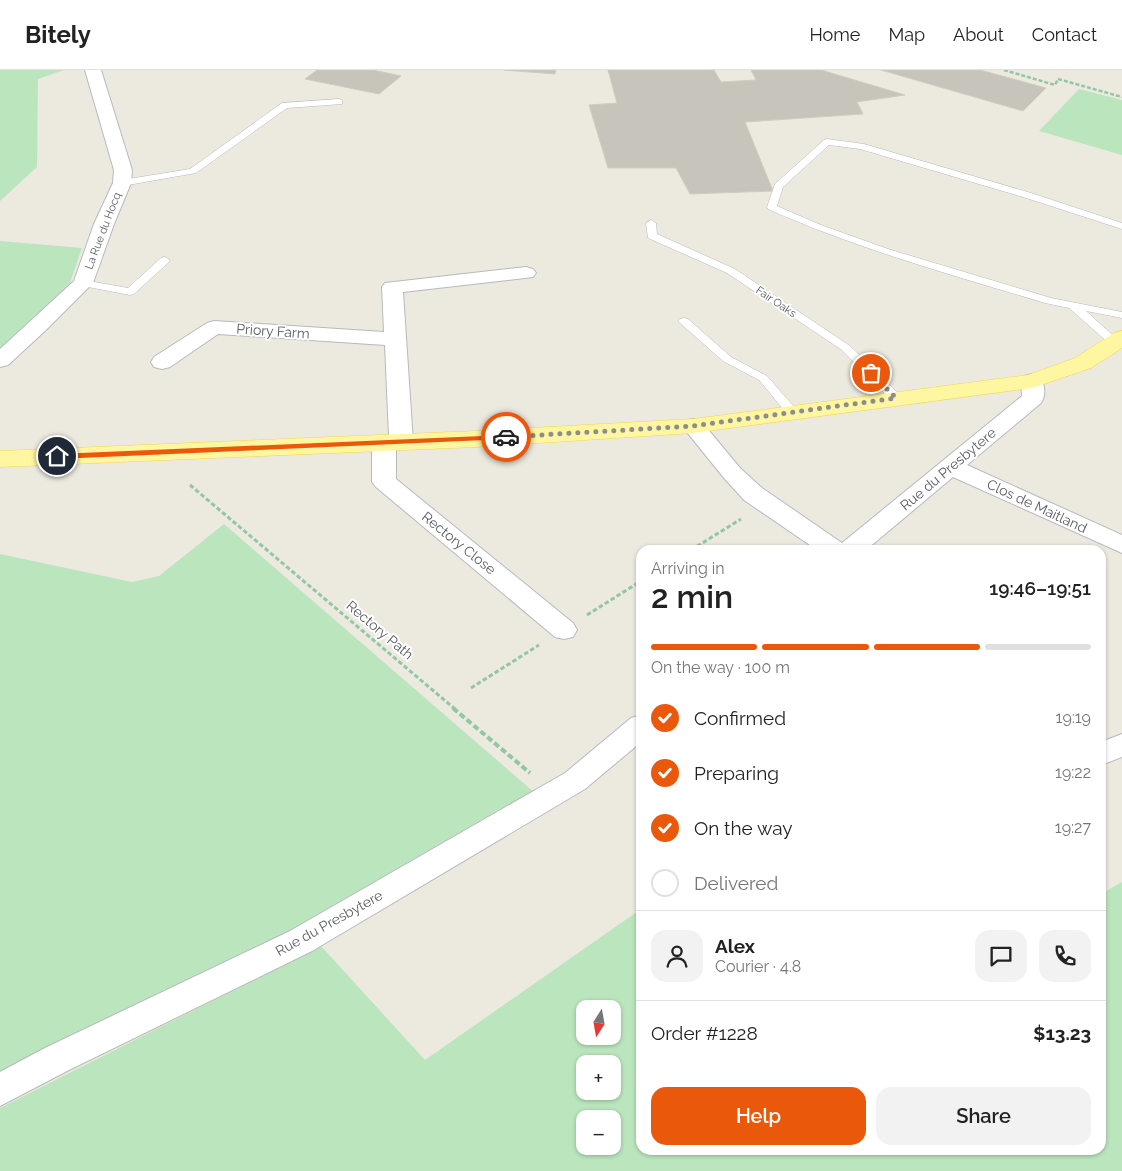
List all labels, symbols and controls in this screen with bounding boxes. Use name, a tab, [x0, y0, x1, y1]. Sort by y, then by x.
text: Bitely	[25, 20, 91, 49]
text: Home	[809, 24, 860, 45]
text: Map	[888, 24, 925, 45]
text: About	[953, 24, 1004, 45]
text: Contact	[1032, 24, 1097, 45]
street label: La Rue du Hocq	[82, 191, 124, 271]
street label: Fair Oaks	[753, 284, 799, 320]
street label: Priory Farm	[236, 320, 310, 342]
pin	[850, 352, 892, 394]
icon: bag	[857, 359, 885, 387]
courier	[481, 412, 531, 462]
icon: car	[492, 423, 520, 451]
street label: Rue du Presbytere	[897, 424, 999, 514]
pin	[36, 435, 78, 477]
icon: home	[43, 442, 71, 470]
street label: Clos de Maitland	[984, 476, 1090, 536]
street label: Rectory Close	[419, 508, 499, 578]
text: Arriving in	[651, 559, 725, 578]
text: 19:46–19:51	[989, 577, 1091, 599]
text: 2 min	[651, 578, 733, 615]
street label: Rectory Path	[343, 597, 417, 663]
text: On the way · 100 m	[651, 658, 790, 677]
icon: check	[651, 704, 679, 732]
text: Confirmed	[694, 707, 786, 729]
text: 19:19	[1056, 708, 1091, 727]
icon: check	[651, 759, 679, 787]
text: Preparing	[694, 762, 779, 784]
text: 19:22	[1055, 763, 1091, 782]
icon: check	[651, 814, 679, 842]
text: On the way	[694, 817, 793, 839]
text: 19:27	[1055, 818, 1091, 837]
text: Delivered	[694, 872, 778, 894]
street label: Rue du Presbytere	[273, 887, 385, 959]
button: person	[651, 930, 703, 982]
button: chat	[975, 930, 1027, 982]
button: phone	[1039, 930, 1091, 982]
text: Alex	[715, 935, 755, 957]
text: Courier · 4.8	[715, 957, 801, 976]
north arrow	[576, 1000, 621, 1045]
map controls	[576, 1000, 621, 1155]
text: Order #1228	[651, 1022, 758, 1044]
text: $13.23	[1033, 1022, 1091, 1044]
button: +	[576, 1055, 621, 1100]
button: Help	[651, 1087, 866, 1145]
button: Share	[876, 1087, 1091, 1145]
button: −	[576, 1110, 621, 1155]

